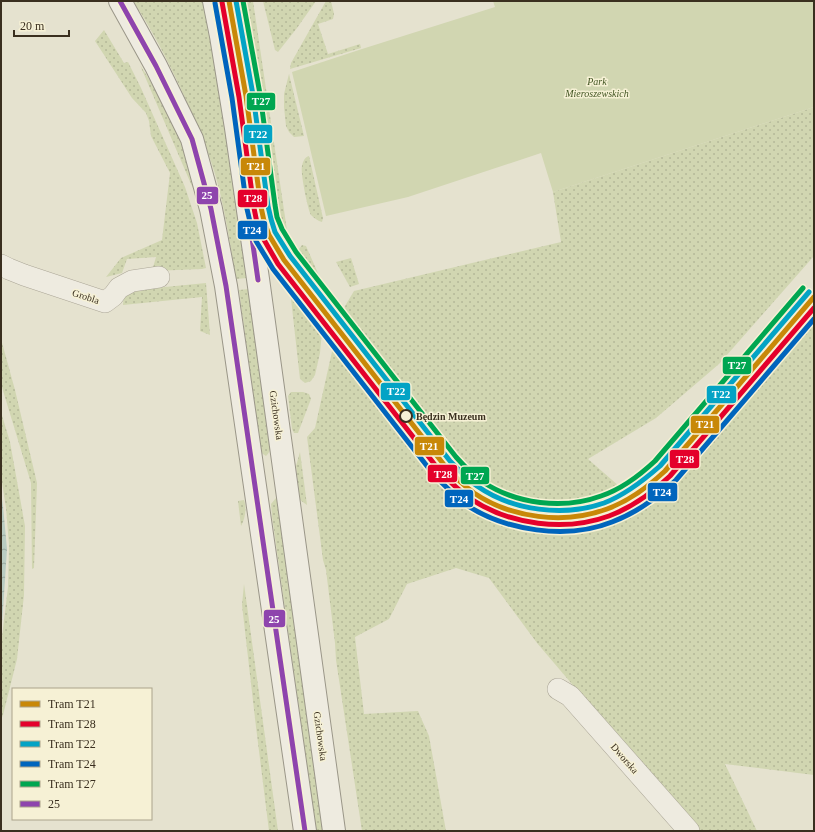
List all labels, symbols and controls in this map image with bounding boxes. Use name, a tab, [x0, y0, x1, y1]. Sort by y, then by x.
scale bar	[14, 12, 69, 38]
text: 20 m	[20, 19, 45, 33]
park label: Park Mieroszewskich	[564, 76, 629, 99]
line badge: T27	[246, 92, 276, 111]
text: T27	[252, 95, 271, 107]
line badge: T22	[243, 124, 273, 144]
text: T22	[249, 128, 268, 140]
line badge: T21	[240, 157, 271, 176]
text: T21	[247, 160, 265, 172]
line badge: 25	[196, 186, 219, 205]
text: 25	[202, 189, 213, 201]
line badge: T28	[237, 189, 268, 208]
text: T28	[244, 192, 263, 204]
line badge: T24	[237, 220, 268, 240]
text: T24	[243, 224, 262, 236]
street label: Grobla	[71, 287, 101, 306]
line badge: T27	[722, 356, 752, 375]
text: T27	[728, 359, 747, 371]
line badge: T22	[380, 382, 411, 401]
text: T22	[387, 385, 406, 397]
line badge: T22	[706, 385, 737, 404]
text: T22	[712, 388, 731, 400]
street label: Gzichowska	[268, 390, 285, 441]
marker: Będzin Muzeum	[399, 409, 413, 423]
place label: Będzin Muzeum	[416, 411, 486, 422]
line badge: T21	[690, 415, 720, 434]
text: T21	[696, 418, 714, 430]
line badge: T21	[414, 436, 445, 456]
text: T21	[420, 440, 438, 452]
line badge: T28	[669, 449, 700, 469]
text: T28	[676, 453, 695, 465]
line badge: T28	[427, 464, 458, 483]
line badge: T27	[460, 466, 490, 485]
text: T28	[434, 468, 453, 480]
text: T27	[466, 470, 485, 482]
line badge: T24	[647, 482, 678, 502]
text: T24	[653, 486, 672, 498]
line badge: T24	[444, 489, 474, 508]
text: T24	[450, 493, 469, 505]
line badge: 25	[263, 609, 286, 628]
text: 25	[269, 613, 280, 625]
legend	[12, 688, 152, 820]
text: Tram T21	[48, 697, 96, 711]
street label: Gzichowska	[312, 711, 329, 762]
text: Tram T28	[48, 717, 96, 731]
text: Tram T22	[48, 737, 96, 751]
street label: Dworska	[609, 741, 641, 776]
text: Tram T24	[48, 757, 96, 771]
text: Tram T27	[48, 777, 96, 791]
text: 25	[48, 797, 60, 811]

